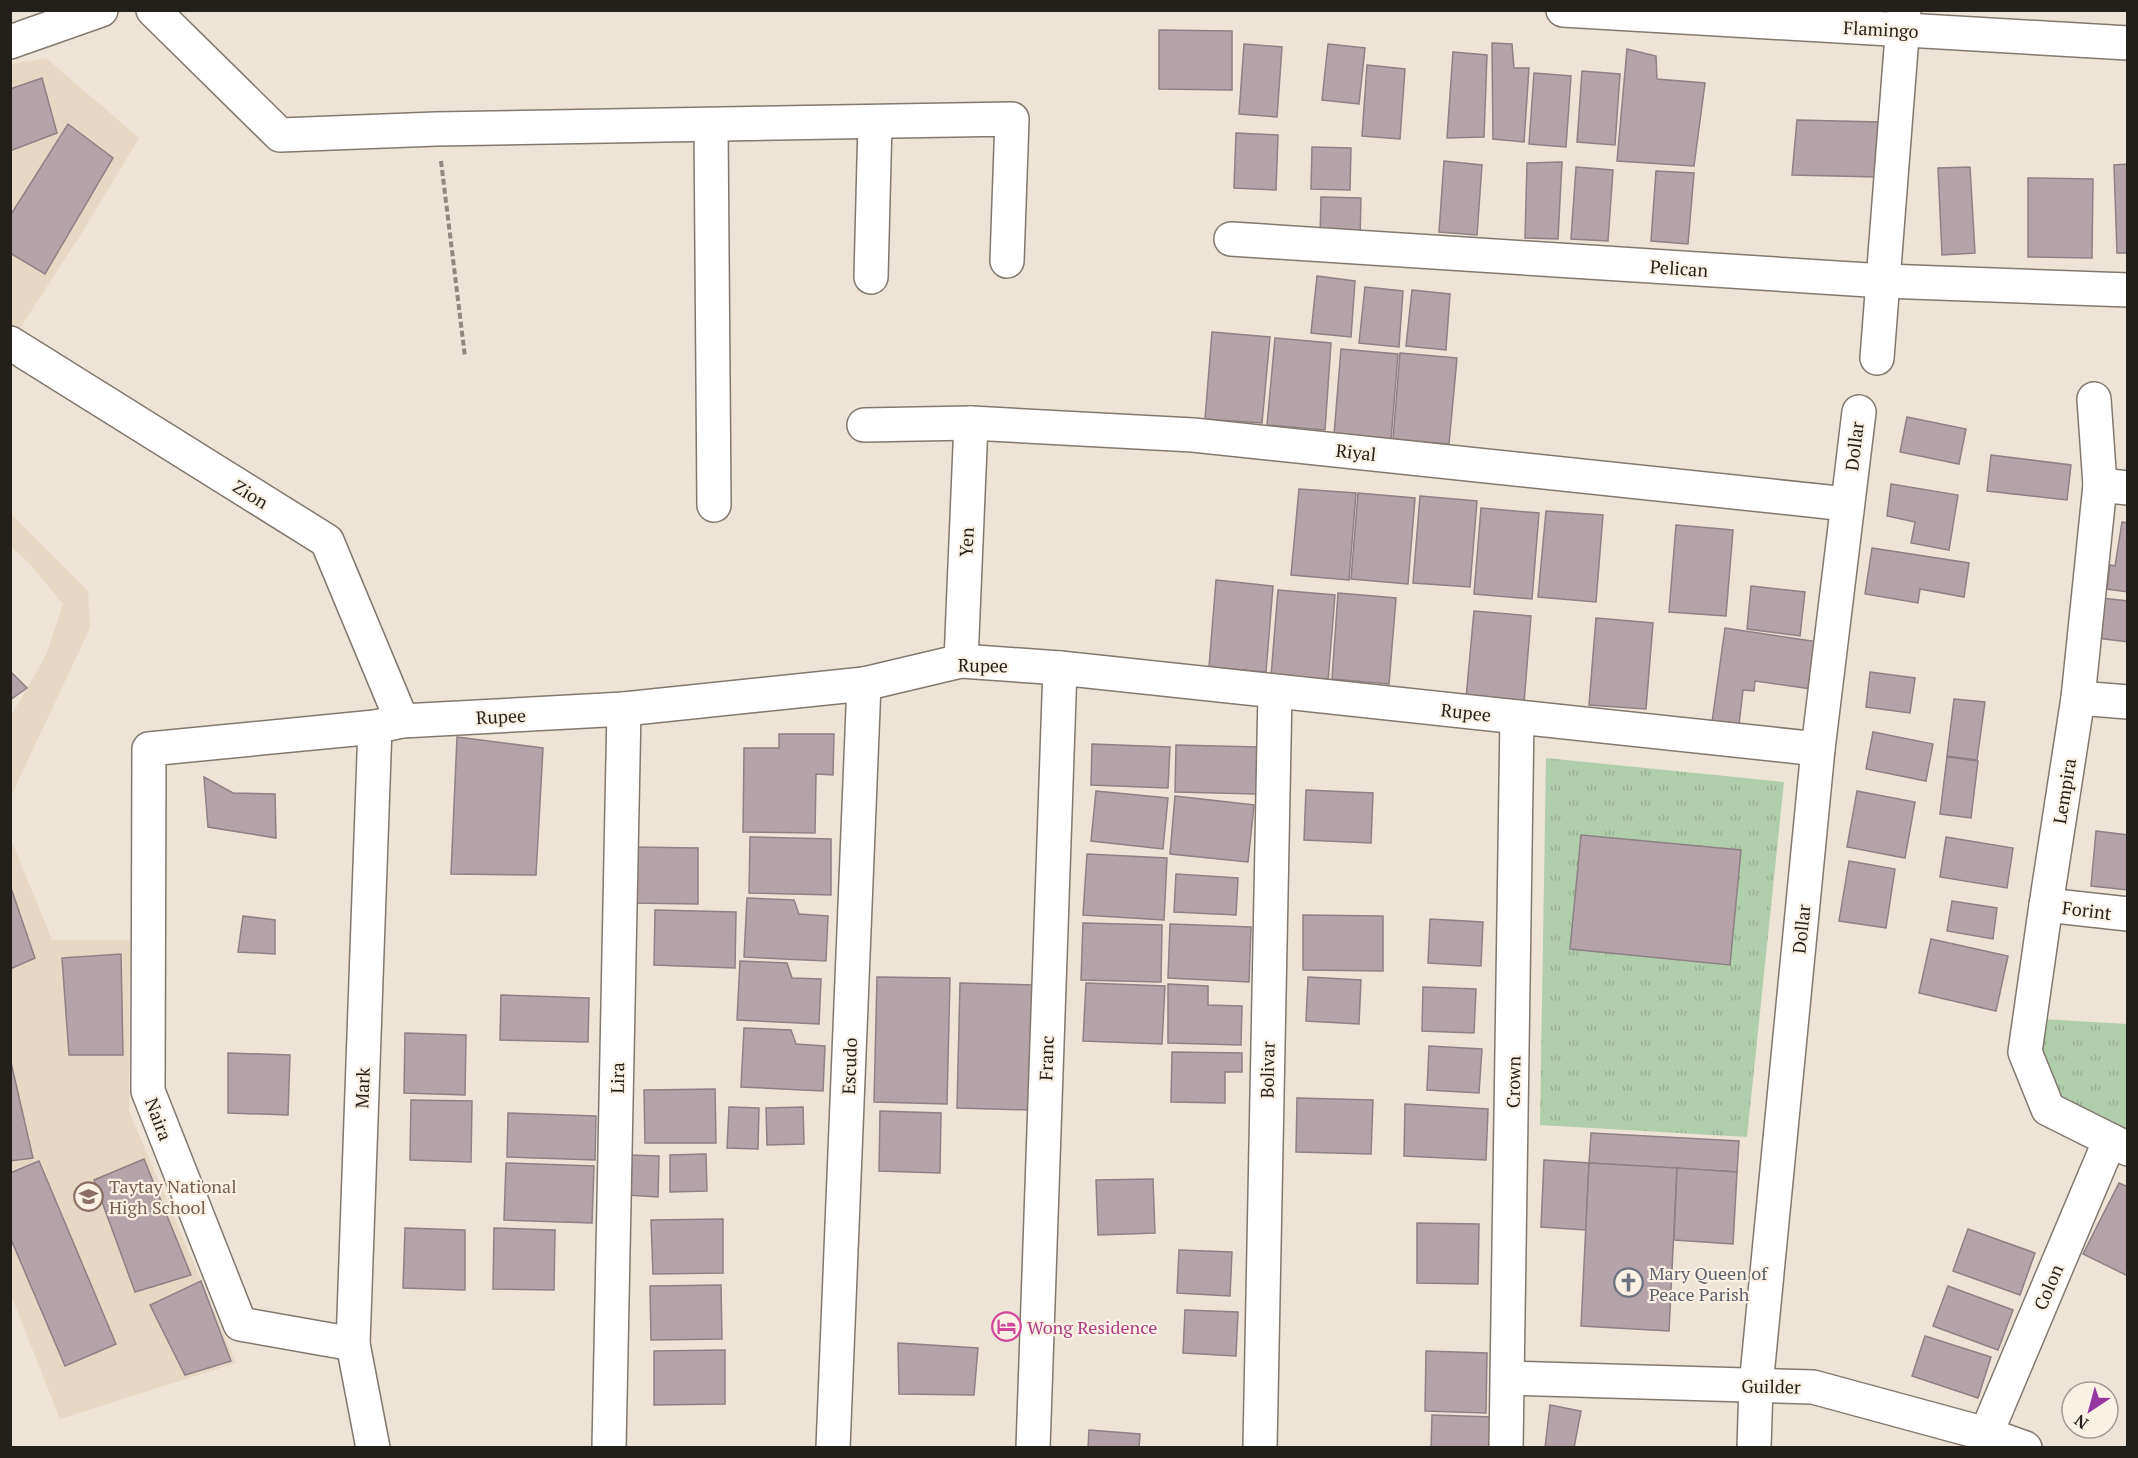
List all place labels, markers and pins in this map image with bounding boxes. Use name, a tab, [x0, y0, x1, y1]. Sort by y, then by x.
place label: Taytay National High School	[109, 1174, 237, 1219]
school or university icon: Taytay National High School	[72, 1180, 104, 1212]
place label: Mary Queen of Peace Parish	[1649, 1261, 1769, 1306]
church icon: Mary Queen of Peace Parish	[1612, 1267, 1644, 1299]
hotel icon: Wong Residence	[990, 1311, 1022, 1343]
place label: Wong Residence	[1027, 1315, 1157, 1339]

